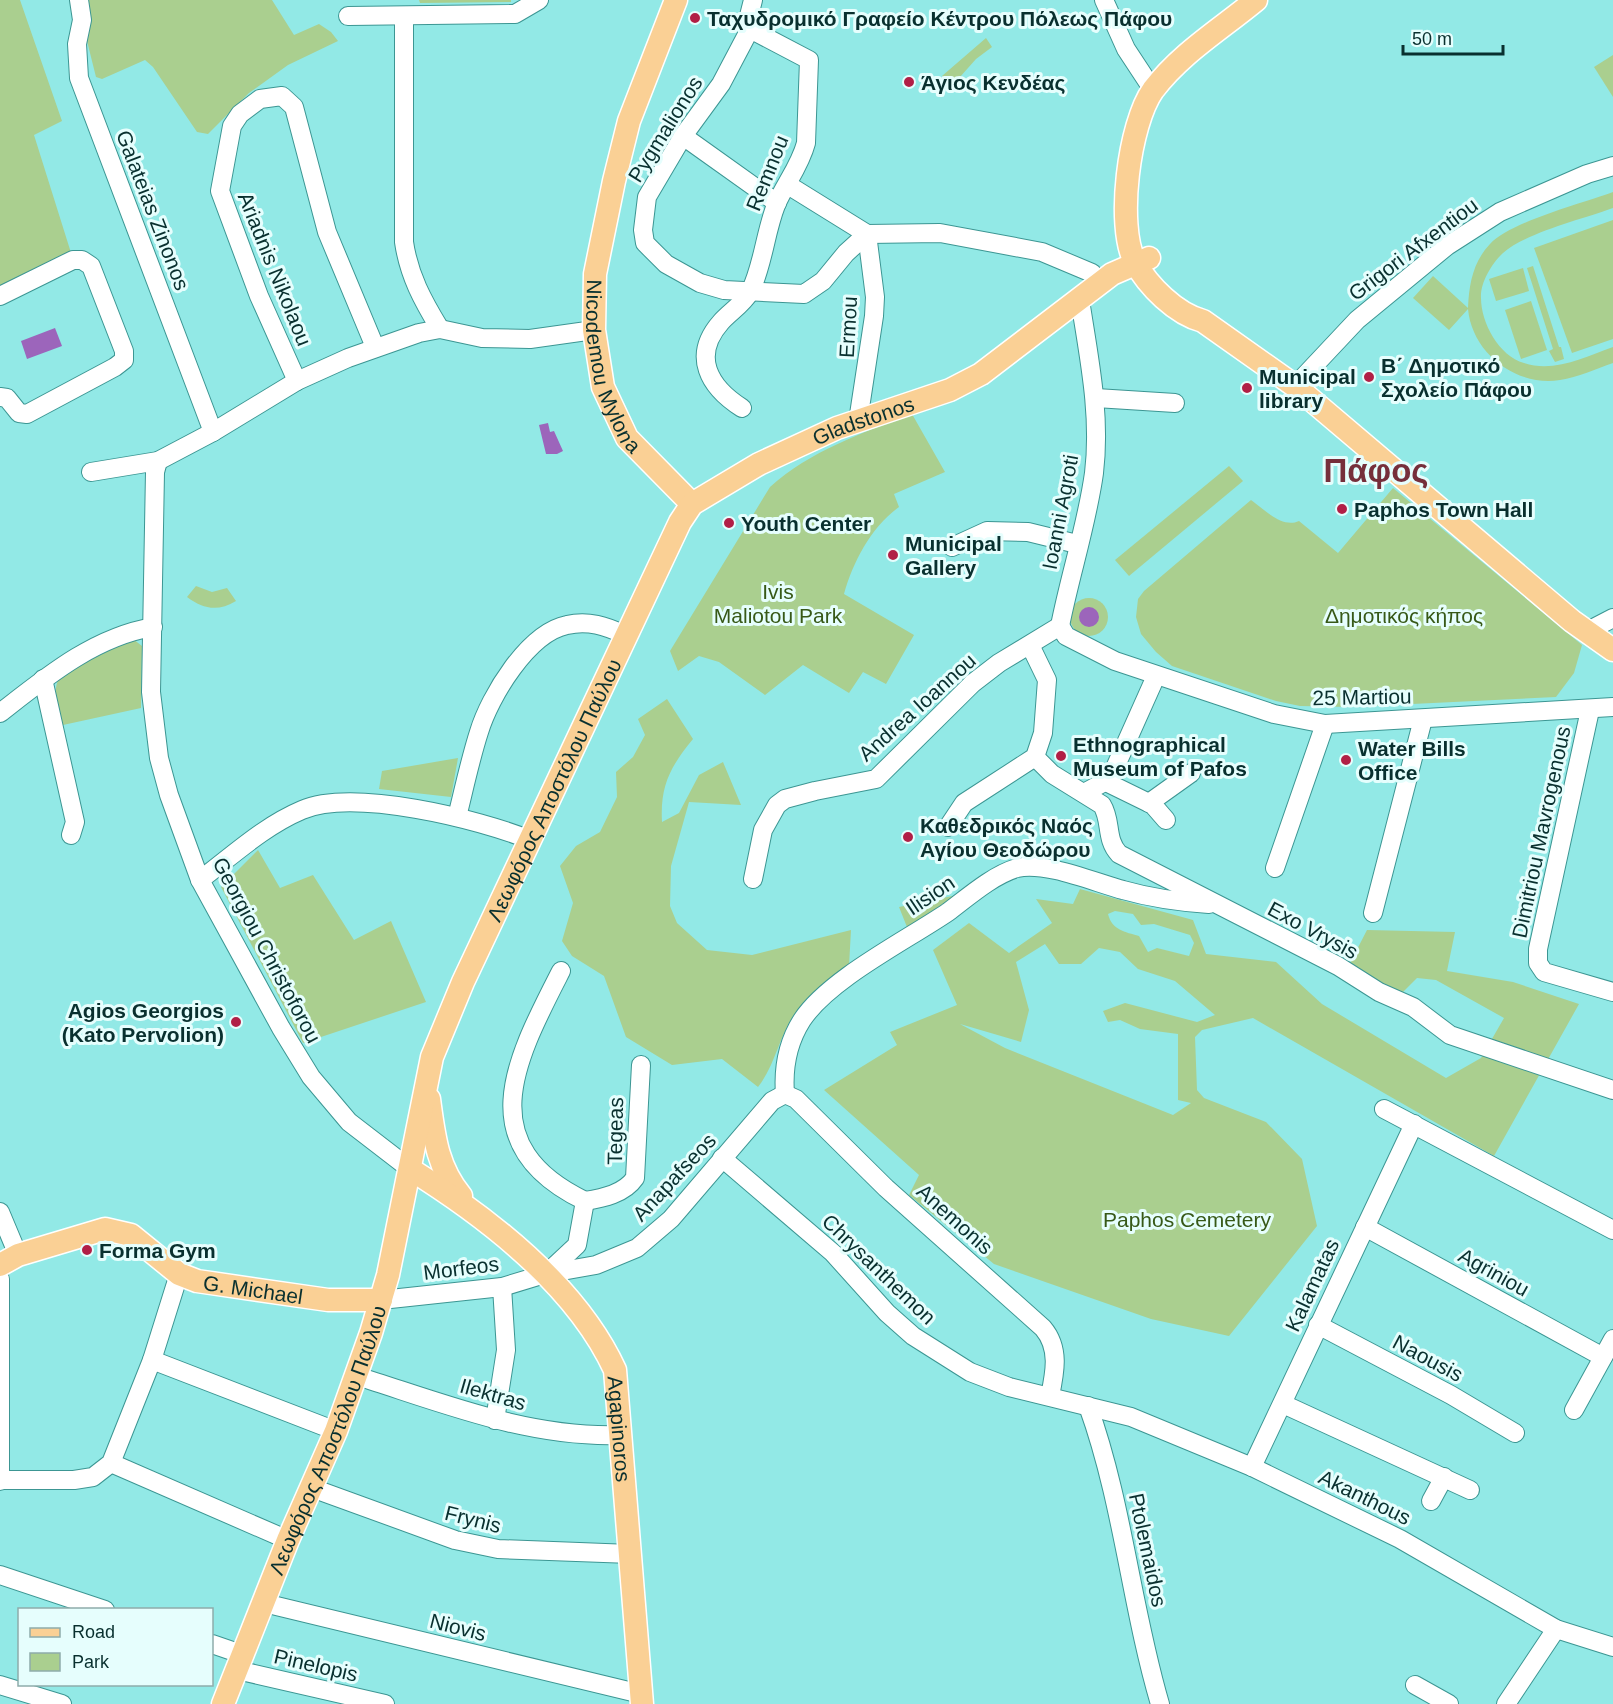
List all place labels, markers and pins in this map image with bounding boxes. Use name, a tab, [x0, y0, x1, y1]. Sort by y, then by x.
place label: Ταχυδρομικό Γραφείο Κέντρου Πόλεως Πάφου	[707, 7, 1172, 31]
marker: Ταχυδρομικό Γραφείο Κέντρου Πόλεως Πάφου	[688, 11, 702, 25]
place label: Άγιος Κενδέας	[921, 71, 1065, 95]
marker: Άγιος Κενδέας	[902, 75, 916, 89]
place label: Β΄ Δημοτικό Σχολείο Πάφου	[1381, 354, 1532, 401]
place label: Municipal library	[1259, 365, 1356, 412]
marker: Β΄ Δημοτικό Σχολείο Πάφου	[1362, 370, 1376, 384]
marker: Municipal library	[1240, 381, 1254, 395]
place label: Paphos Town Hall	[1354, 498, 1533, 521]
marker: Paphos Town Hall	[1335, 502, 1349, 516]
place label: Youth Center	[741, 512, 871, 535]
marker: Youth Center	[722, 516, 736, 530]
place label: Municipal Gallery	[905, 532, 1002, 579]
marker: Municipal Gallery	[886, 548, 900, 562]
place label: Ethnographical Museum of Pafos	[1073, 733, 1247, 780]
place label: Water Bills Office	[1358, 737, 1466, 784]
marker: Ethnographical Museum of Pafos	[1054, 749, 1068, 763]
marker: Water Bills Office	[1339, 753, 1353, 767]
place label: Καθεδρικός Ναός Αγίου Θεοδώρου	[920, 814, 1093, 861]
marker: Καθεδρικός Ναός Αγίου Θεοδώρου	[901, 830, 915, 844]
place label: Agios Georgios (Kato Pervolion)	[62, 999, 224, 1046]
marker: Agios Georgios (Kato Pervolion)	[229, 1015, 243, 1029]
place label: Forma Gym	[99, 1239, 216, 1262]
marker: Forma Gym	[80, 1243, 94, 1257]

